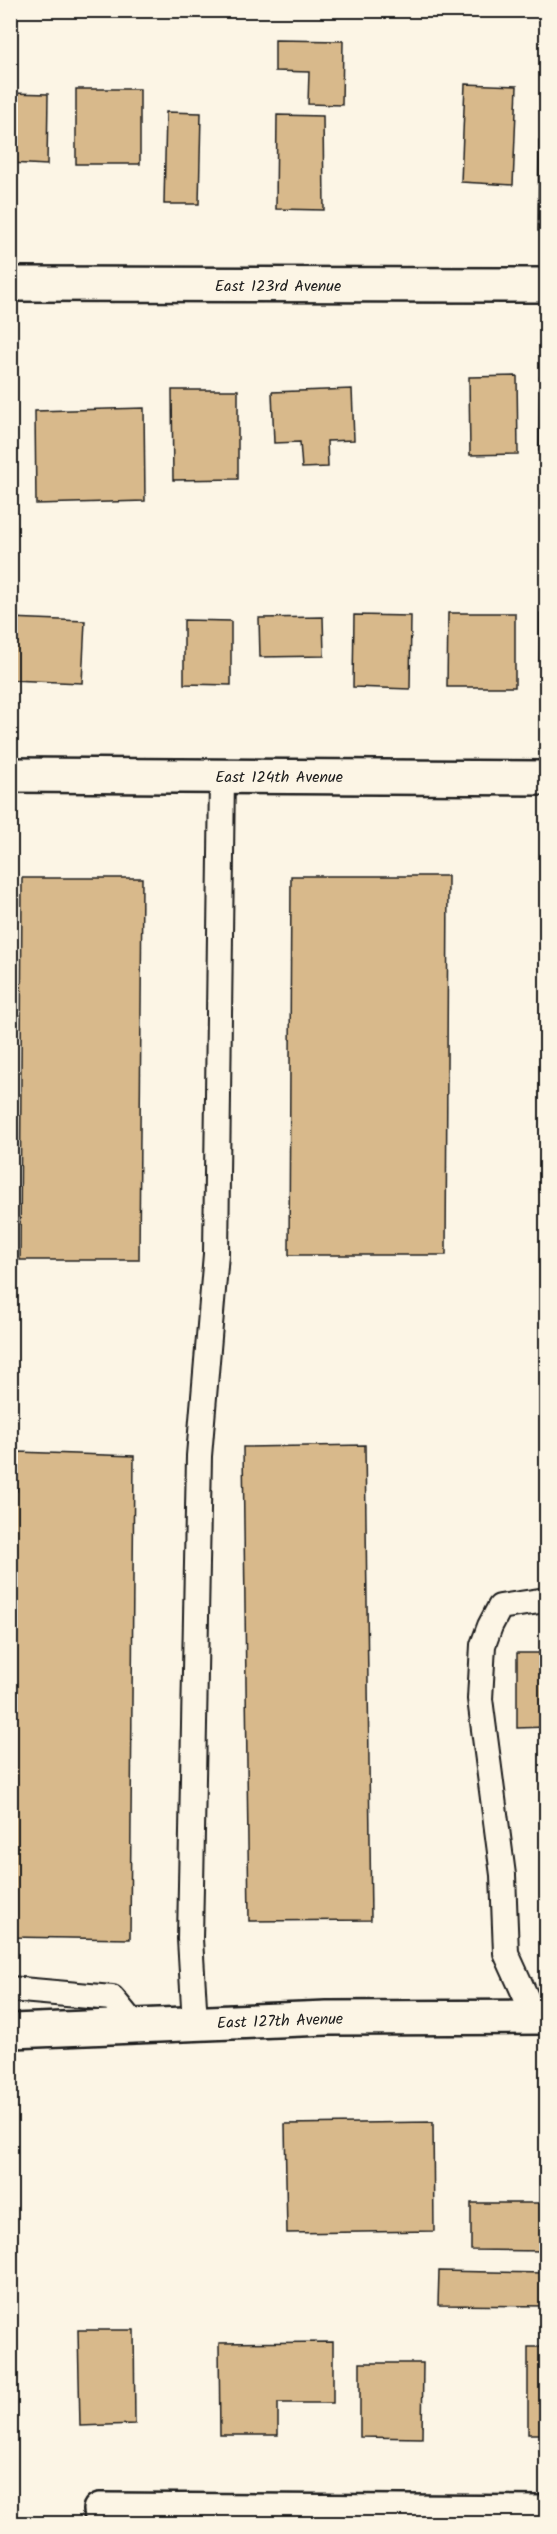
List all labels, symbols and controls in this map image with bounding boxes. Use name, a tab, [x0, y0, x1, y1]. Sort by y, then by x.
street label: East 123rd Avenue	[215, 274, 341, 299]
street label: East 124th Avenue	[215, 765, 343, 790]
street label: East 127th Avenue	[217, 2007, 344, 2036]

